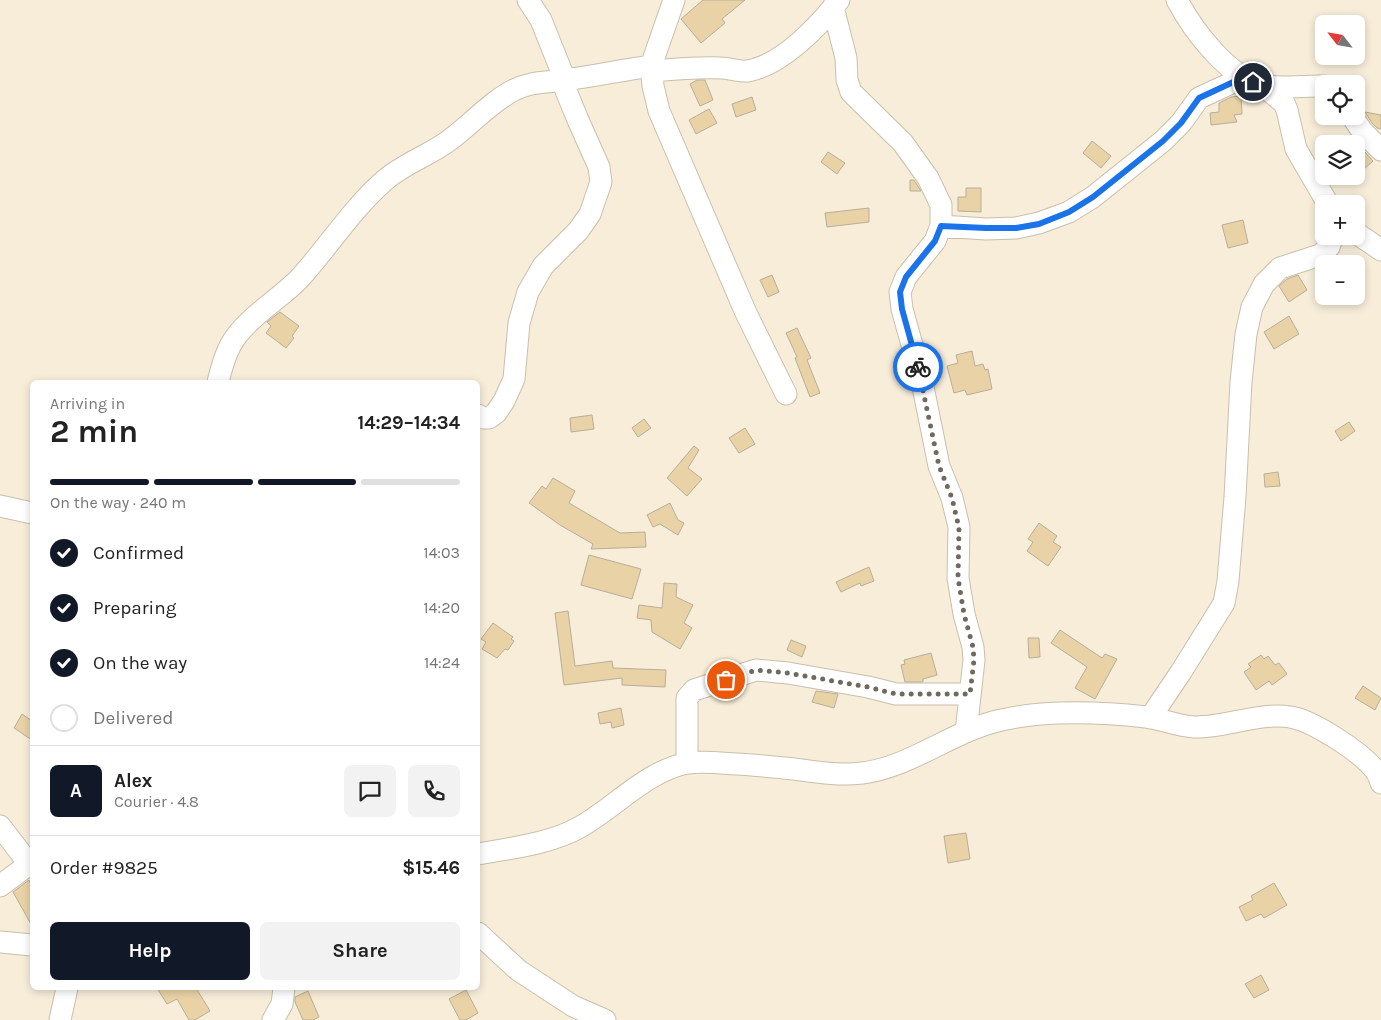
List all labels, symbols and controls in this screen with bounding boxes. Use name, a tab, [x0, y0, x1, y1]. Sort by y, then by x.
north arrow	[1315, 15, 1365, 65]
map controls	[1315, 15, 1365, 305]
pin	[1232, 61, 1274, 103]
icon: home	[1239, 68, 1267, 96]
button: locate	[1315, 75, 1365, 125]
button: layers	[1315, 135, 1365, 185]
button: +	[1315, 195, 1365, 245]
button: −	[1315, 255, 1365, 305]
courier	[893, 342, 943, 392]
icon: bike	[904, 353, 932, 381]
text: Arriving in	[50, 394, 125, 413]
text: 14:29–14:34	[357, 412, 460, 434]
text: 2 min	[50, 413, 138, 450]
text: On the way · 240 m	[50, 493, 186, 512]
icon: check	[50, 539, 78, 567]
text: Confirmed	[93, 542, 184, 564]
text: 14:03	[423, 543, 460, 562]
icon: check	[50, 594, 78, 622]
text: Preparing	[93, 597, 176, 619]
text: 14:20	[423, 598, 460, 617]
icon: check	[50, 649, 78, 677]
text: On the way	[93, 652, 187, 674]
text: 14:24	[424, 653, 460, 672]
pin	[705, 659, 747, 701]
icon: bag	[712, 666, 740, 694]
text: Delivered	[93, 707, 173, 729]
button: chat	[344, 765, 396, 817]
button: phone	[408, 765, 460, 817]
text: Alex	[114, 770, 152, 792]
text: A	[70, 780, 82, 802]
text: Courier · 4.8	[114, 792, 199, 811]
text: Order #9825	[50, 857, 158, 879]
text: $15.46	[402, 857, 460, 879]
button: Help	[50, 922, 250, 980]
button: Share	[260, 922, 460, 980]

